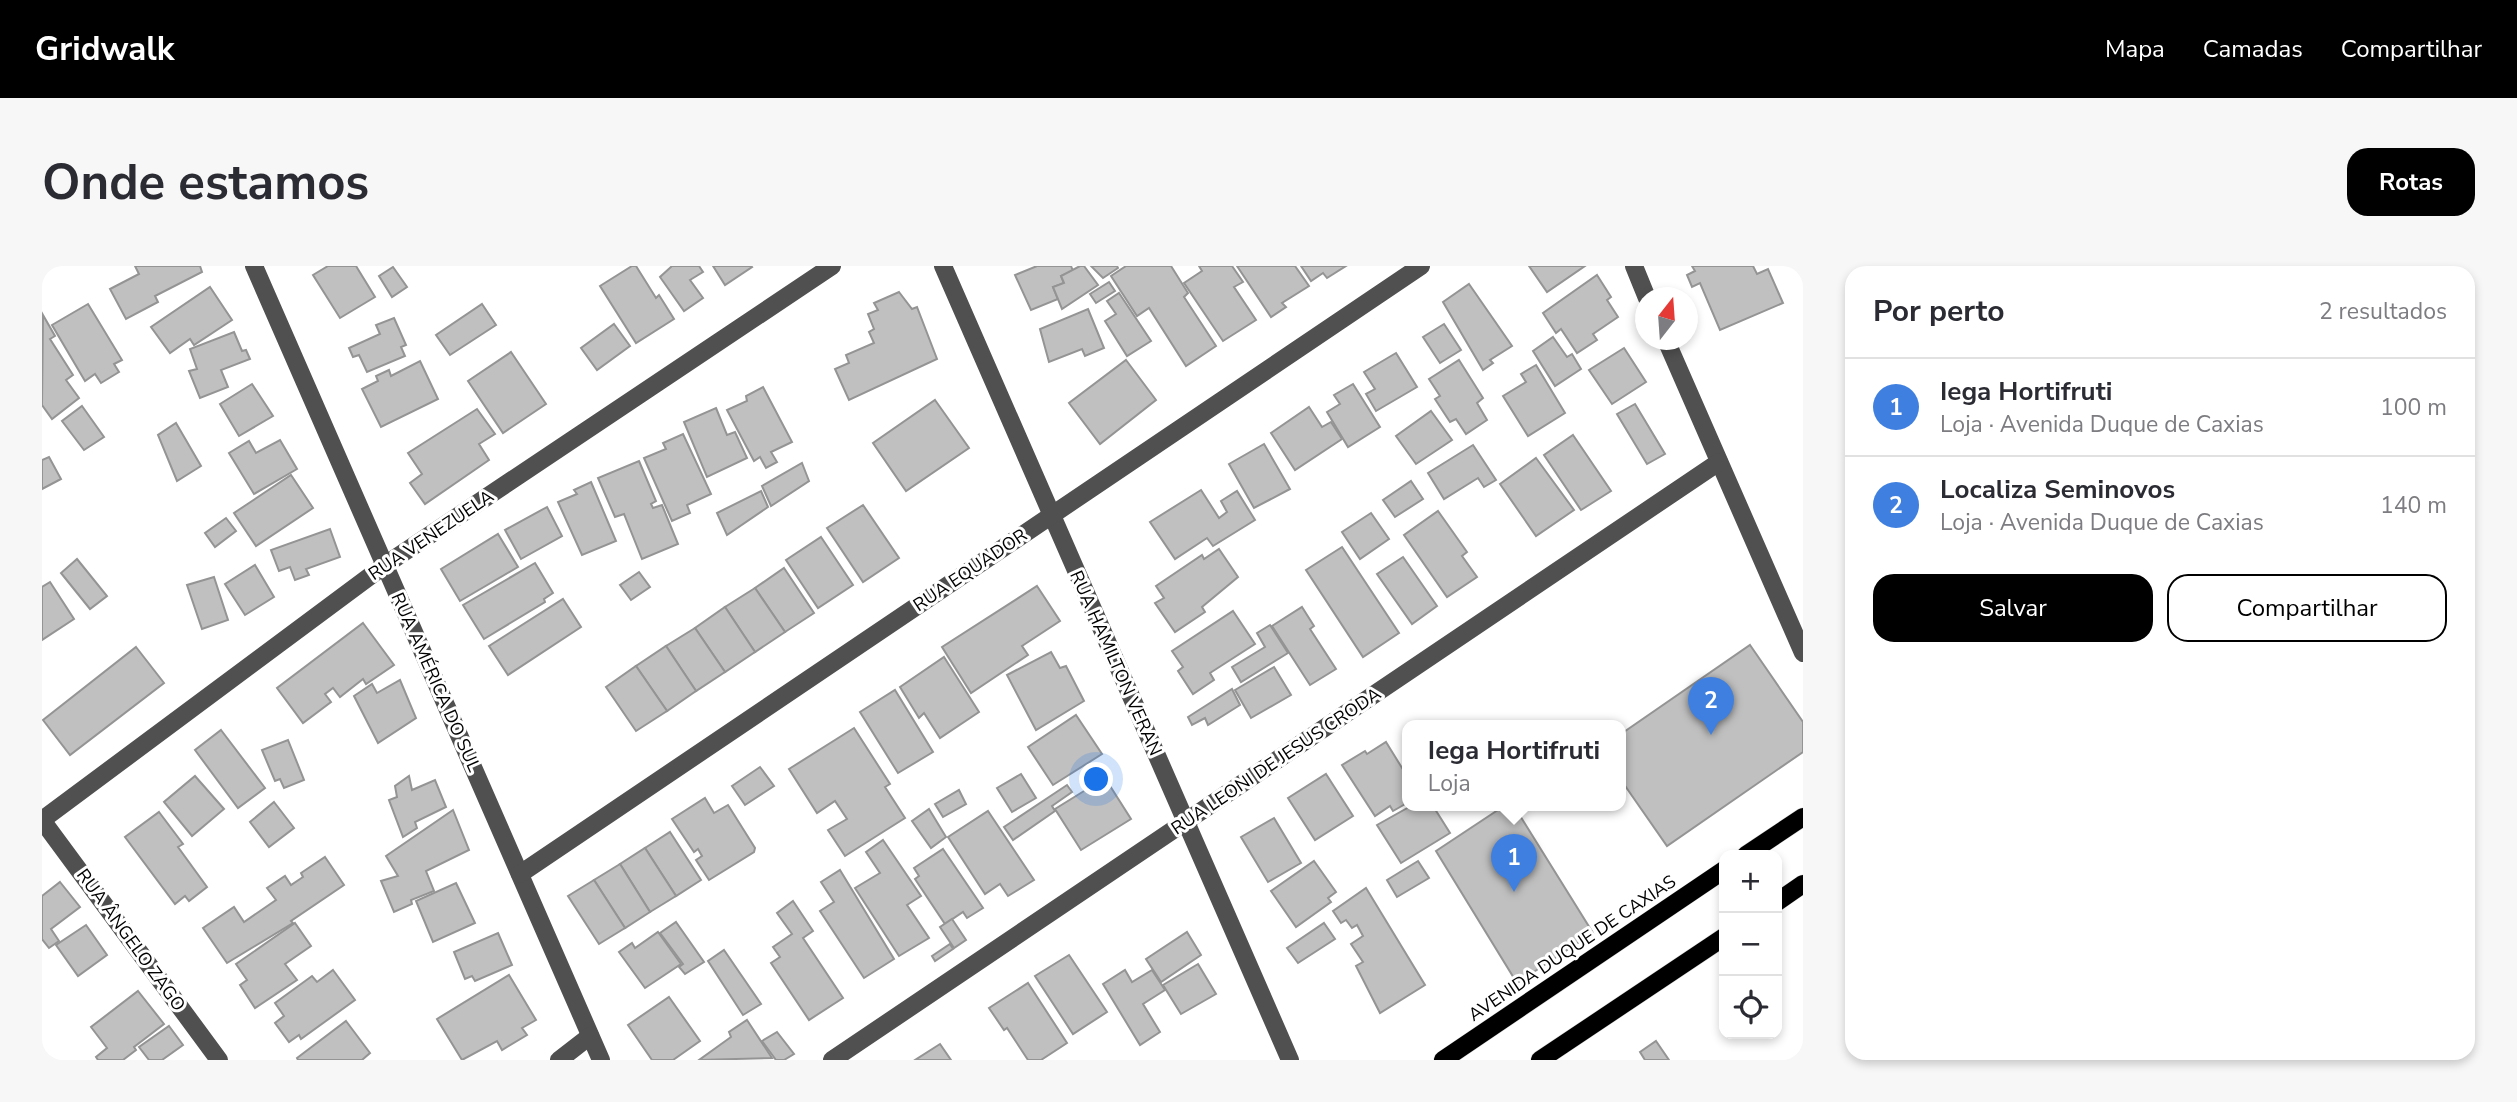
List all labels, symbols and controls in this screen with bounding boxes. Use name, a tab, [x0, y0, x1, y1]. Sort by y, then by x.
text: Gridwalk	[35, 27, 175, 72]
text: Mapa	[2105, 33, 2165, 65]
text: Camadas	[2203, 33, 2303, 65]
text: Compartilhar	[2341, 33, 2482, 65]
button: Rotas	[2347, 148, 2475, 216]
text: Onde estamos	[42, 149, 369, 216]
north arrow	[1635, 287, 1698, 350]
text: Por perto	[1873, 291, 2004, 332]
text: 2 resultados	[2319, 296, 2447, 327]
text: Iega Hortifruti	[1940, 374, 2112, 409]
text: 1	[1889, 392, 1903, 423]
text: 100 m	[2380, 392, 2447, 423]
text: Loja · Avenida Duque de Caxias	[1940, 409, 2264, 440]
text: Localiza Seminovos	[1940, 472, 2175, 507]
street label: RUA VENEZUELA	[364, 484, 498, 586]
text: 2	[1889, 490, 1903, 521]
text: 140 m	[2380, 490, 2447, 521]
text: Loja · Avenida Duque de Caxias	[1940, 507, 2264, 538]
street label: RUA EQUADOR	[908, 523, 1032, 617]
street label: RUA HAMILTON VERAN	[1064, 567, 1168, 759]
button: Salvar	[1873, 574, 2153, 642]
button: Compartilhar	[2167, 574, 2447, 642]
street label: RUA AMÉRICA DO SUL	[386, 589, 486, 776]
pin: 2	[1688, 677, 1734, 735]
street label: RUA LEONI DE JESUS CRODA	[1166, 682, 1386, 840]
popup	[1402, 720, 1626, 811]
text: Iega Hortifruti	[1428, 733, 1600, 768]
your location	[1079, 762, 1113, 796]
text: Loja	[1428, 768, 1471, 799]
pin: 1	[1491, 834, 1537, 892]
map controls	[1719, 850, 1782, 1039]
button: +	[1719, 850, 1782, 913]
street label: RUA ÂNGELO ZAGO	[71, 864, 191, 1016]
street label: AVENIDA DUQUE DE CAXIAS	[1463, 869, 1681, 1027]
button: −	[1719, 913, 1782, 976]
button: locate	[1719, 976, 1782, 1039]

